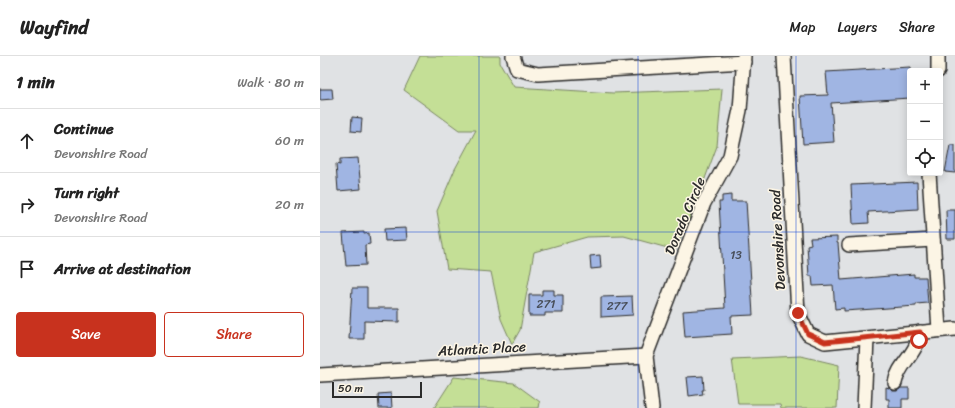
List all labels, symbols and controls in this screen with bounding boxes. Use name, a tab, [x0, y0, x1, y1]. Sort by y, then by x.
text: Wayfind	[20, 11, 88, 44]
text: Map	[790, 15, 815, 40]
text: Layers	[837, 15, 877, 40]
text: Share	[899, 15, 935, 40]
text: 1 min	[16, 67, 55, 97]
map controls	[907, 68, 943, 176]
button: +	[907, 68, 943, 104]
text: Walk · 80 m	[237, 71, 304, 94]
button: −	[907, 104, 943, 140]
text: Continue	[54, 116, 114, 142]
text: 60 m	[275, 129, 304, 152]
icon: ahead	[16, 130, 38, 152]
button: locate	[907, 140, 943, 176]
text: Devonshire Road	[54, 142, 147, 165]
street label: Dorado Circle	[657, 173, 713, 259]
text: Turn right	[54, 180, 119, 206]
street label: Devonshire Road	[763, 188, 793, 291]
text: 20 m	[275, 193, 304, 216]
icon: right	[16, 194, 38, 216]
text: Devonshire Road	[54, 206, 147, 229]
house number: 13	[730, 244, 742, 266]
text: Arrive at destination	[54, 256, 191, 282]
icon: arrive	[16, 258, 38, 280]
house number: 271	[537, 293, 555, 315]
house number: 277	[607, 295, 628, 317]
route end	[789, 304, 807, 322]
button: Save	[16, 312, 156, 357]
button: Share	[164, 312, 304, 357]
route start	[910, 331, 928, 349]
street label: Atlantic Place	[436, 334, 527, 364]
text: 50 m	[338, 379, 363, 398]
scale bar	[332, 380, 422, 399]

